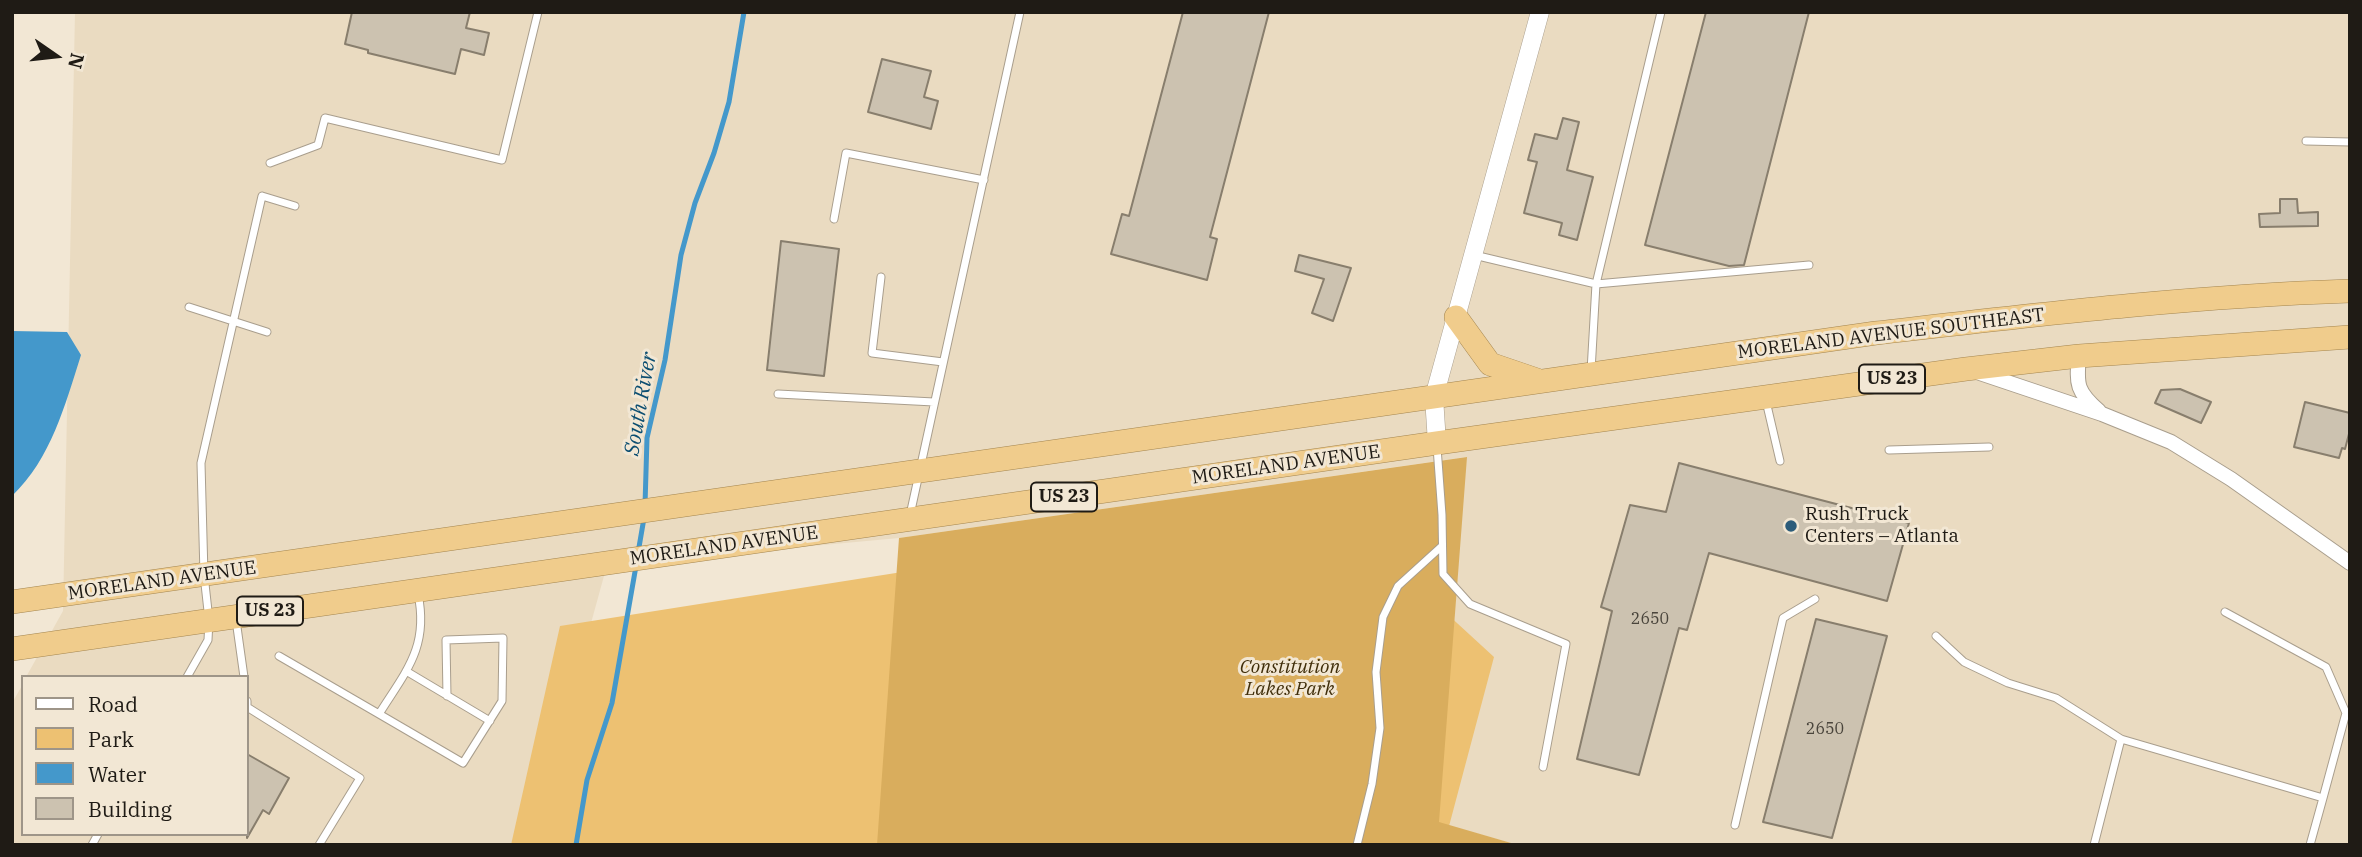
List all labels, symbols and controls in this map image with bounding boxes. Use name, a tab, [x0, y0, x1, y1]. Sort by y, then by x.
north arrow	[21, 21, 91, 91]
text: N	[63, 51, 90, 71]
street label: MORELAND AVENUE SOUTHEAST	[1736, 304, 2046, 364]
water label: South River	[620, 350, 662, 458]
road number: US 23	[1859, 365, 1925, 394]
street label: MORELAND AVENUE	[1190, 440, 1382, 490]
road number: US 23	[1031, 482, 1097, 512]
place label: Rush Truck Centers – Atlanta	[1805, 504, 1959, 548]
marker: Rush Truck Centers – Atlanta	[1783, 518, 1799, 534]
street label: MORELAND AVENUE	[628, 521, 820, 571]
street label: MORELAND AVENUE	[66, 556, 258, 606]
road number: US 23	[237, 596, 303, 626]
house number: 2650	[1631, 609, 1669, 629]
park label: Constitution Lakes Park	[1240, 657, 1340, 701]
legend	[21, 675, 248, 836]
text: Road	[88, 690, 138, 718]
house number: 2650	[1806, 719, 1844, 739]
text: Park	[88, 725, 134, 753]
text: Water	[88, 760, 146, 788]
text: Building	[88, 795, 172, 823]

